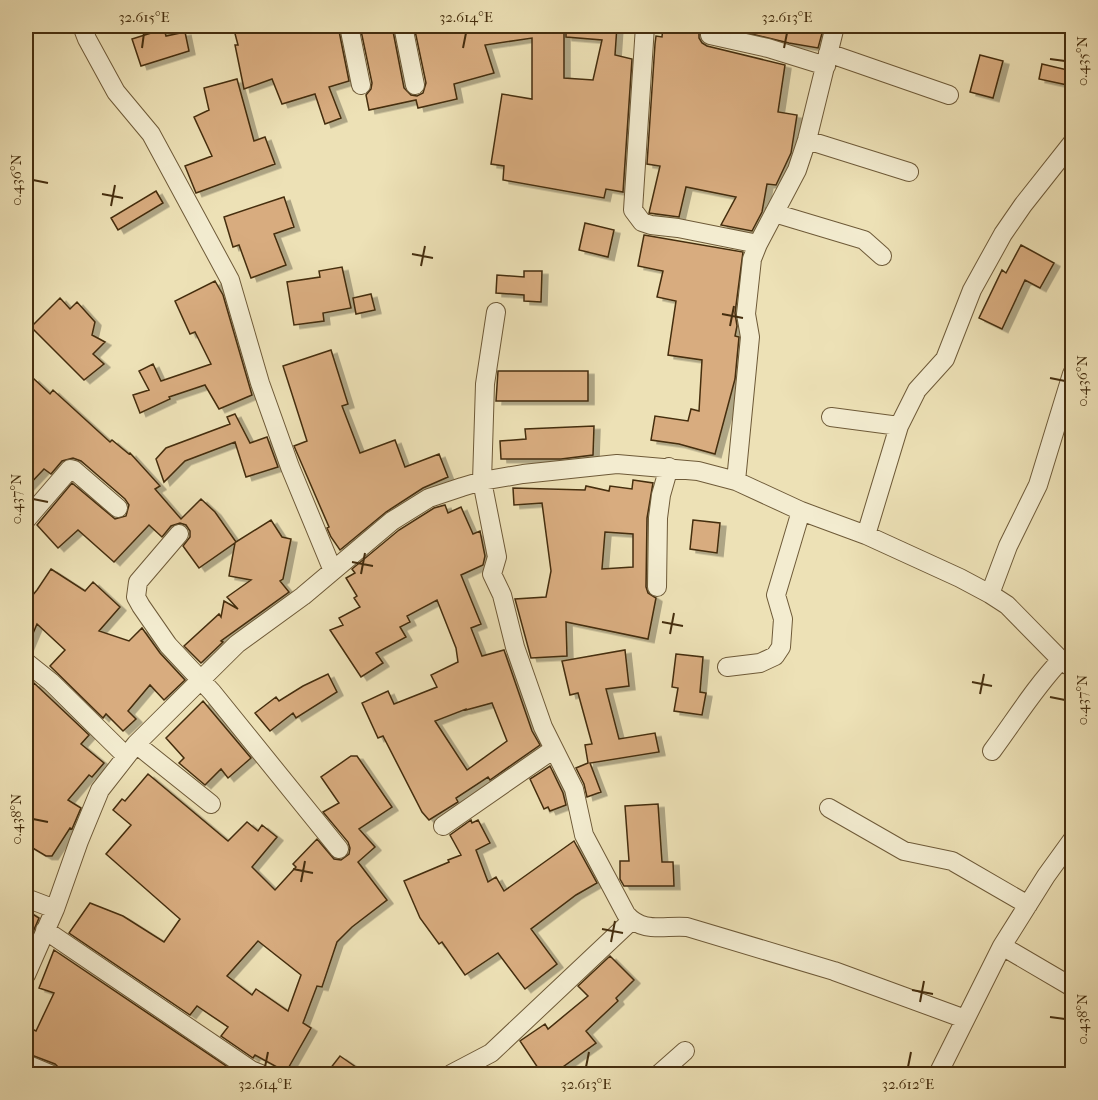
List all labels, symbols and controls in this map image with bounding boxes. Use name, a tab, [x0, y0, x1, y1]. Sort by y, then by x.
text: 32.615°E	[118, 8, 170, 26]
text: 32.614°E	[439, 8, 493, 26]
text: 32.613°E	[762, 8, 812, 26]
text: 0.435°N	[1073, 35, 1091, 86]
text: 0.436°N	[7, 154, 25, 206]
text: 0.436°N	[1073, 355, 1091, 407]
text: 0.437°N	[7, 473, 25, 524]
text: 0.437°N	[1073, 674, 1091, 725]
text: 0.438°N	[7, 793, 25, 844]
text: 0.438°N	[1073, 993, 1091, 1044]
text: 32.614°E	[238, 1075, 292, 1093]
text: 32.613°E	[561, 1075, 611, 1093]
text: 32.612°E	[882, 1075, 934, 1093]

